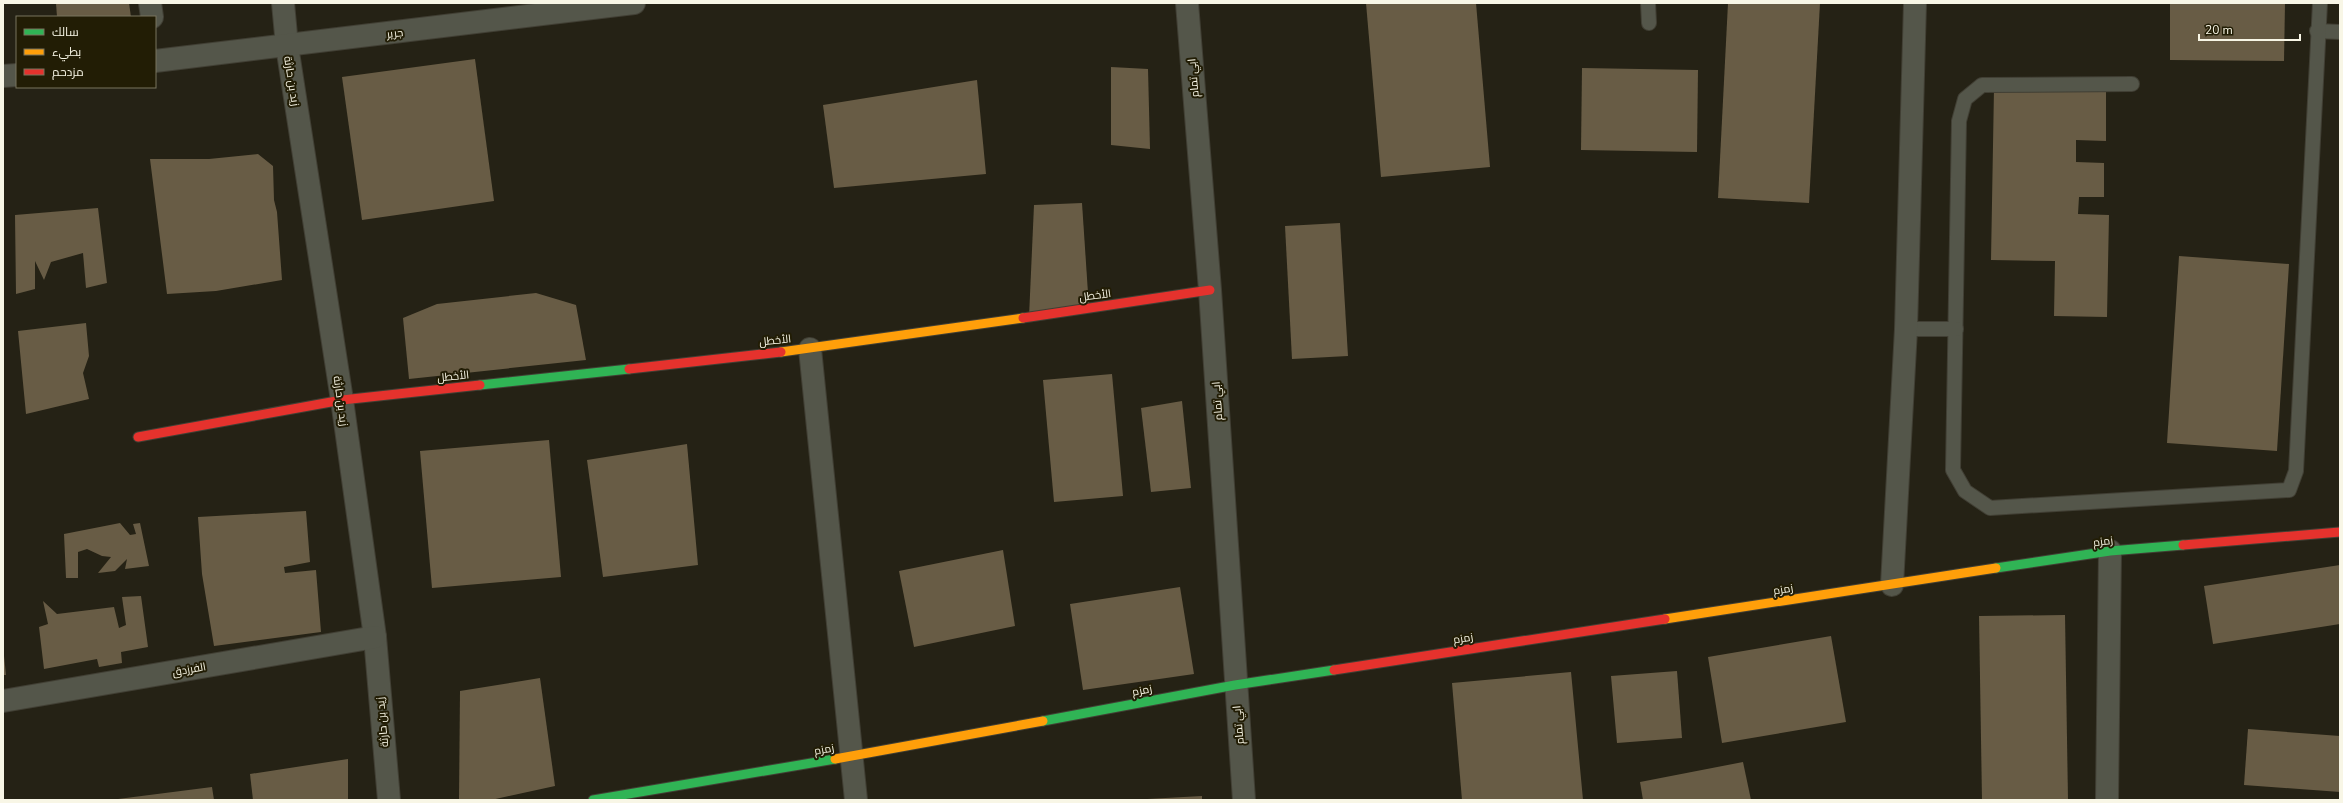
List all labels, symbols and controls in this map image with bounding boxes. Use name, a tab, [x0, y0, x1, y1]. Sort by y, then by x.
legend	[16, 16, 156, 88]
scale bar	[2199, 16, 2300, 42]
text: 20 m	[2205, 22, 2233, 38]
text: سالك	[52, 24, 79, 40]
street label: جرير	[385, 25, 404, 42]
text: بطيء	[52, 44, 81, 62]
street label: زيد بن حارثة	[280, 55, 303, 107]
street label: ابي تمام	[1184, 58, 1204, 98]
text: مزدحم	[52, 64, 84, 80]
street label: الأخطل	[1078, 286, 1112, 305]
street label: الأخطل	[758, 331, 792, 350]
street label: الأخطل	[436, 367, 470, 386]
street label: زيد بن حارثة	[330, 375, 351, 427]
street label: ابي تمام	[1209, 381, 1227, 421]
street label: زمزم	[2092, 533, 2114, 550]
street label: زمزم	[1772, 580, 1794, 598]
street label: زمزم	[1452, 629, 1474, 647]
street label: الفرزدق	[171, 659, 207, 680]
street label: زمزم	[1131, 681, 1154, 700]
street label: زيد بن حارثة	[373, 696, 392, 748]
street label: ابي تمام	[1229, 705, 1249, 745]
street label: زمزم	[813, 740, 835, 759]

